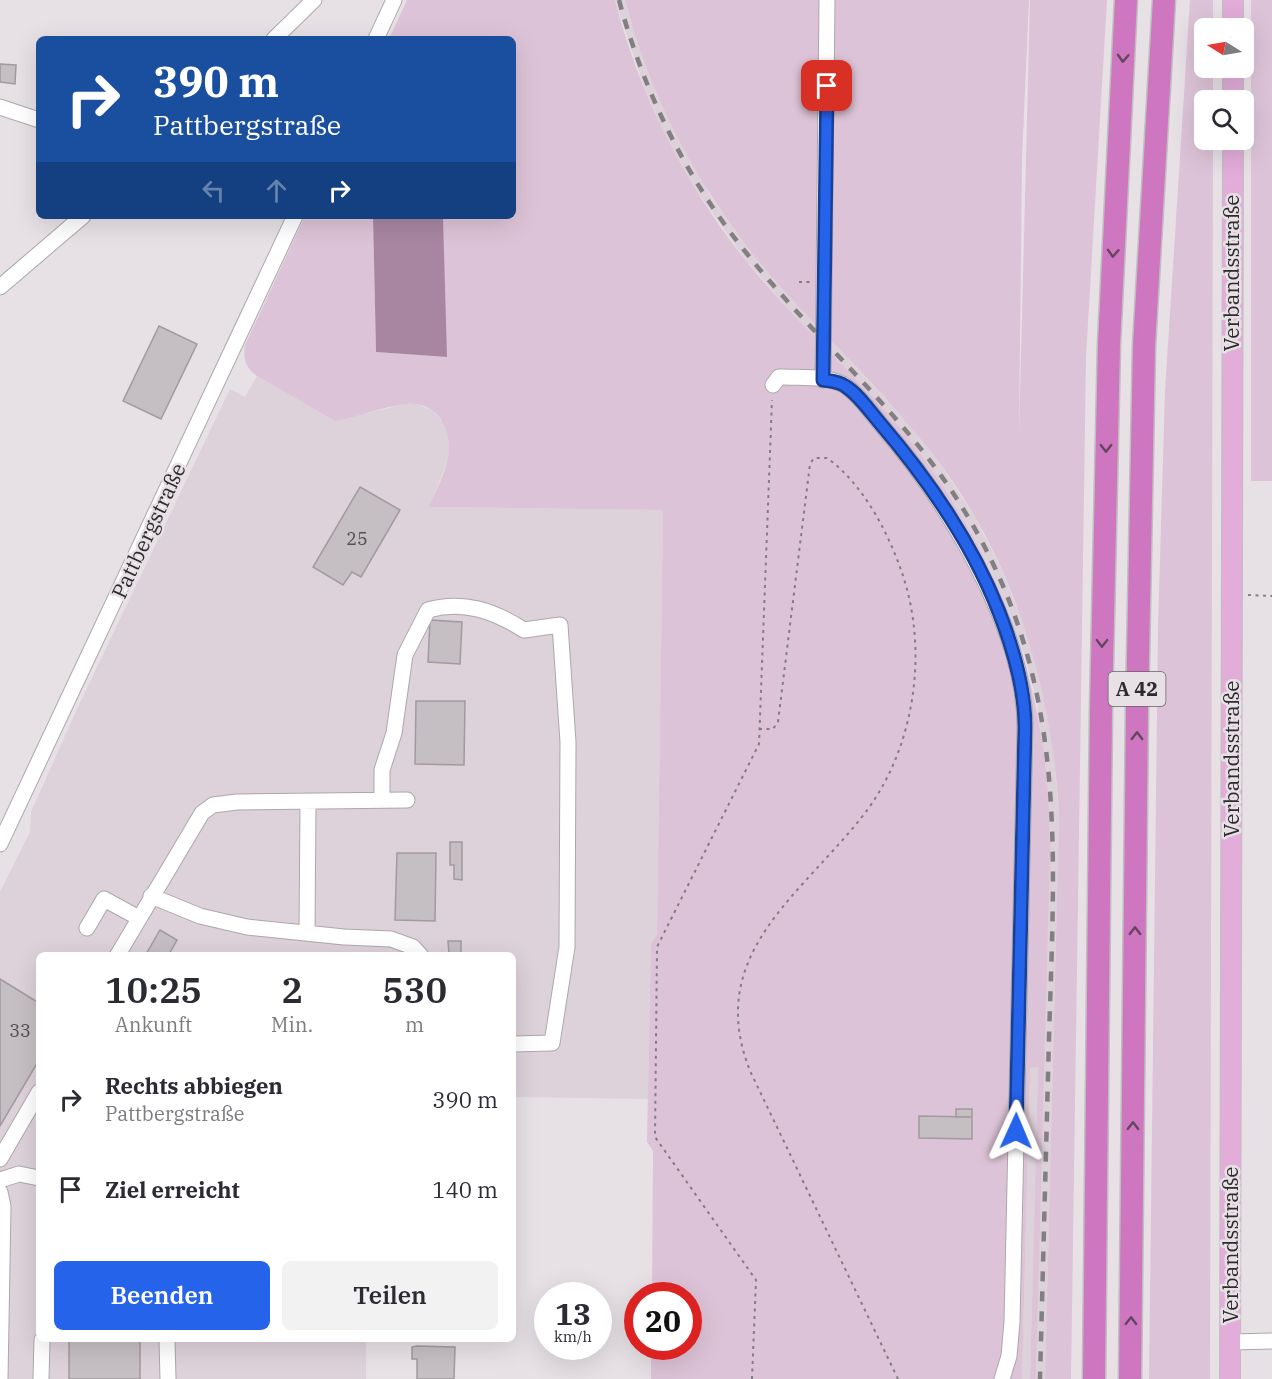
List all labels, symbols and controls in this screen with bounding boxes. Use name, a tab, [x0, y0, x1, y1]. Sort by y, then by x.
north arrow	[1194, 18, 1254, 78]
map controls	[1194, 18, 1254, 150]
text: 390 m	[153, 54, 279, 109]
one-way arrow	[1117, 54, 1130, 63]
icon: right	[54, 60, 132, 138]
pin	[801, 60, 852, 111]
icon: arrive	[810, 69, 843, 102]
button: search	[1194, 90, 1254, 150]
text: Pattbergstraße	[153, 107, 341, 142]
icon: left	[197, 174, 230, 207]
icon: ahead	[260, 174, 293, 207]
icon: right	[323, 174, 356, 207]
street label: Verbandsstraße	[1217, 195, 1245, 351]
one-way arrow	[1107, 249, 1120, 258]
one-way arrow	[1100, 444, 1113, 453]
street label: Pattbergstraße	[104, 458, 192, 603]
house number: 25	[346, 527, 368, 550]
one-way arrow	[1096, 638, 1108, 647]
road number: A 42	[1108, 672, 1166, 706]
street label: Verbandsstraße	[1217, 681, 1245, 837]
one-way arrow	[1131, 731, 1143, 740]
one-way arrow	[1129, 926, 1141, 935]
text: 10:25	[105, 966, 202, 1013]
text: 2	[281, 966, 303, 1013]
text: 530	[382, 966, 447, 1013]
text: Ankunft	[115, 1011, 192, 1038]
text: Min.	[271, 1011, 313, 1038]
text: m	[405, 1011, 424, 1038]
house number: 33	[9, 1019, 31, 1042]
text: Rechts abbiegen	[105, 1071, 283, 1100]
icon: right	[54, 1083, 87, 1116]
text: 390 m	[432, 1085, 498, 1114]
position arrow	[984, 1099, 1048, 1163]
text: Pattbergstraße	[105, 1100, 244, 1127]
one-way arrow	[1127, 1121, 1139, 1130]
street label: Verbandsstraße	[1216, 1167, 1244, 1323]
icon: arrive	[54, 1173, 87, 1206]
text: Ziel erreicht	[105, 1175, 240, 1204]
text: 140 m	[432, 1175, 498, 1204]
button: Beenden	[54, 1261, 270, 1330]
button: Teilen	[282, 1261, 498, 1330]
speed limit sign: 20	[624, 1282, 702, 1360]
text: 13	[555, 1294, 591, 1333]
one-way arrow	[1125, 1316, 1137, 1325]
text: km/h	[554, 1327, 592, 1346]

